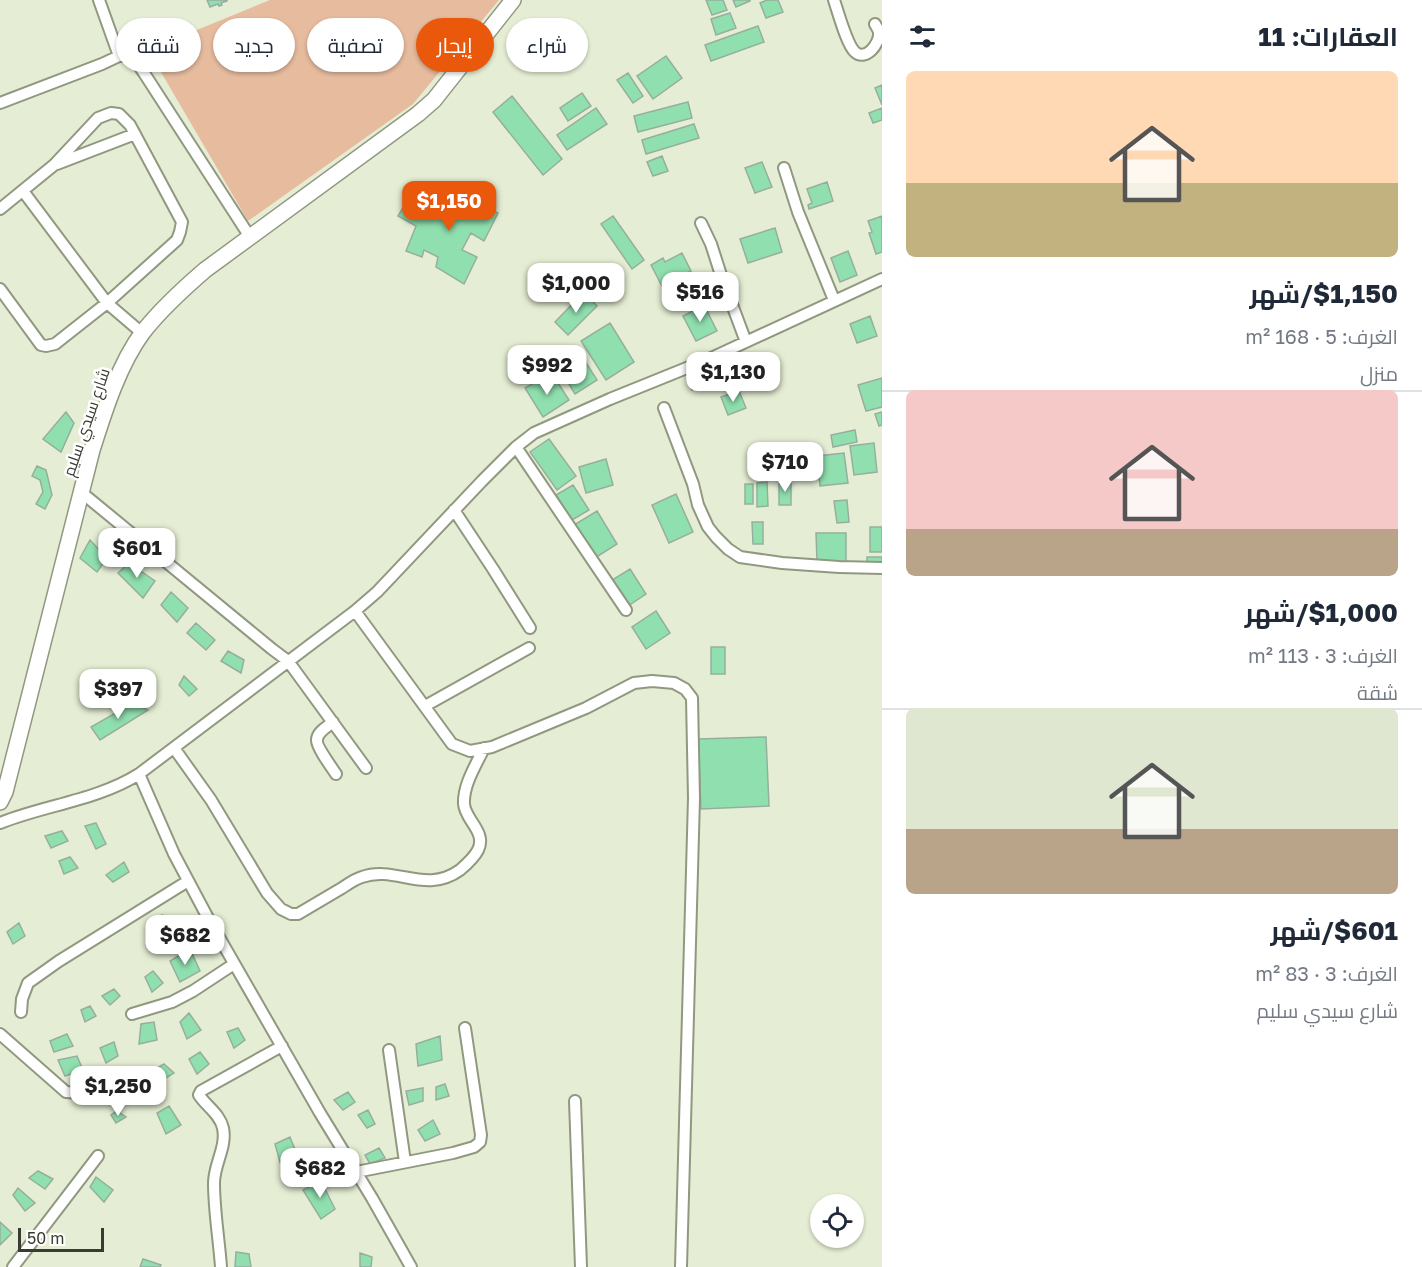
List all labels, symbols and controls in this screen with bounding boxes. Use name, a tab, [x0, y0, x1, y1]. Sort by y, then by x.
chip: شقة	[116, 18, 201, 72]
chip: جديد	[213, 18, 295, 72]
chip: تصفية	[307, 18, 404, 72]
chip: إيجار	[416, 18, 494, 72]
chip: شراء	[506, 18, 588, 72]
icon: filters	[906, 20, 939, 53]
text: العقارات: 11	[1258, 21, 1398, 52]
icon: home	[1098, 110, 1206, 218]
pin: $1,150	[400, 181, 498, 232]
text: $1,150	[416, 188, 482, 212]
pin: $1,000	[527, 263, 625, 314]
text: $1,000	[541, 270, 611, 294]
pin: $516	[664, 272, 736, 323]
text: $1,150/شهر	[1249, 278, 1398, 309]
text: $516	[676, 279, 724, 303]
text: الغرف: 5 · 168 m²	[1245, 324, 1398, 348]
pin: $992	[511, 345, 583, 396]
text: $992	[522, 352, 573, 376]
pin: $1,130	[684, 352, 782, 403]
text: $1,130	[700, 359, 766, 383]
text: منزل	[1360, 361, 1398, 385]
street label: شارع سيدي سليم	[58, 365, 118, 480]
icon: home	[1098, 429, 1206, 537]
pin: $710	[749, 442, 821, 493]
text: $710	[761, 449, 809, 473]
pin: $601	[101, 528, 173, 579]
text: $601	[112, 535, 162, 559]
text: $1,000/شهر	[1245, 597, 1398, 628]
text: الغرف: 3 · 113 m²	[1248, 643, 1398, 667]
pin: $397	[82, 669, 154, 720]
text: $397	[93, 676, 143, 700]
text: شقة	[1357, 680, 1398, 704]
icon: home	[1098, 747, 1206, 855]
pin: $682	[149, 915, 221, 966]
text: $601/شهر	[1270, 915, 1398, 946]
text: $682	[159, 922, 211, 946]
text: الغرف: 3 · 83 m²	[1255, 961, 1398, 985]
text: شارع سيدي سليم	[1256, 998, 1398, 1022]
pin: $1,250	[69, 1066, 167, 1117]
text: $1,250	[84, 1073, 152, 1097]
pin: $682	[284, 1148, 356, 1199]
text: $682	[294, 1155, 346, 1179]
map controls	[810, 1194, 864, 1248]
button: locate	[810, 1194, 864, 1248]
scale bar	[18, 1225, 104, 1252]
text: 50 m	[27, 1228, 64, 1248]

